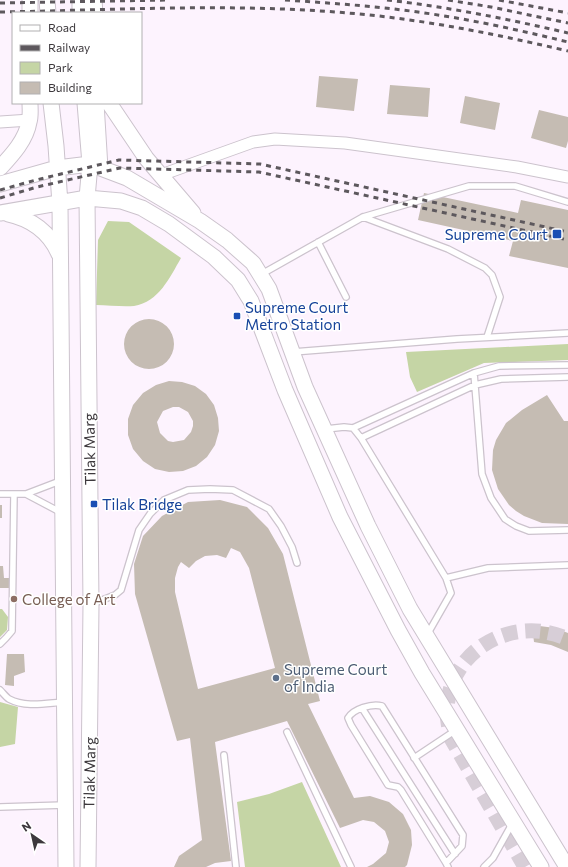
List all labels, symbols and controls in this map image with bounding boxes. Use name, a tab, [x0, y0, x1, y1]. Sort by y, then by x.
legend	[12, 12, 142, 104]
text: Road	[48, 20, 76, 34]
text: Railway	[48, 40, 90, 54]
text: Park	[48, 60, 74, 74]
text: Building	[48, 80, 92, 94]
place label: Supreme Court	[445, 225, 548, 243]
marker: Supreme Court	[551, 228, 563, 240]
place label: Supreme Court‌ Metro Station	[245, 298, 348, 333]
marker: Supreme Court‌ Metro Station	[232, 311, 242, 321]
street label: Tilak Marg	[79, 413, 99, 485]
place label: Tilak Bridge	[102, 495, 182, 513]
marker: Tilak Bridge	[89, 499, 99, 509]
place label: College of Art	[22, 590, 116, 608]
marker: College of Art	[9, 594, 19, 604]
place label: Supreme Court of India	[284, 660, 387, 695]
marker: Supreme Court of India	[271, 673, 281, 683]
street label: Tilak Marg	[79, 737, 99, 809]
north arrow	[12, 815, 52, 855]
text: N	[19, 819, 33, 834]

